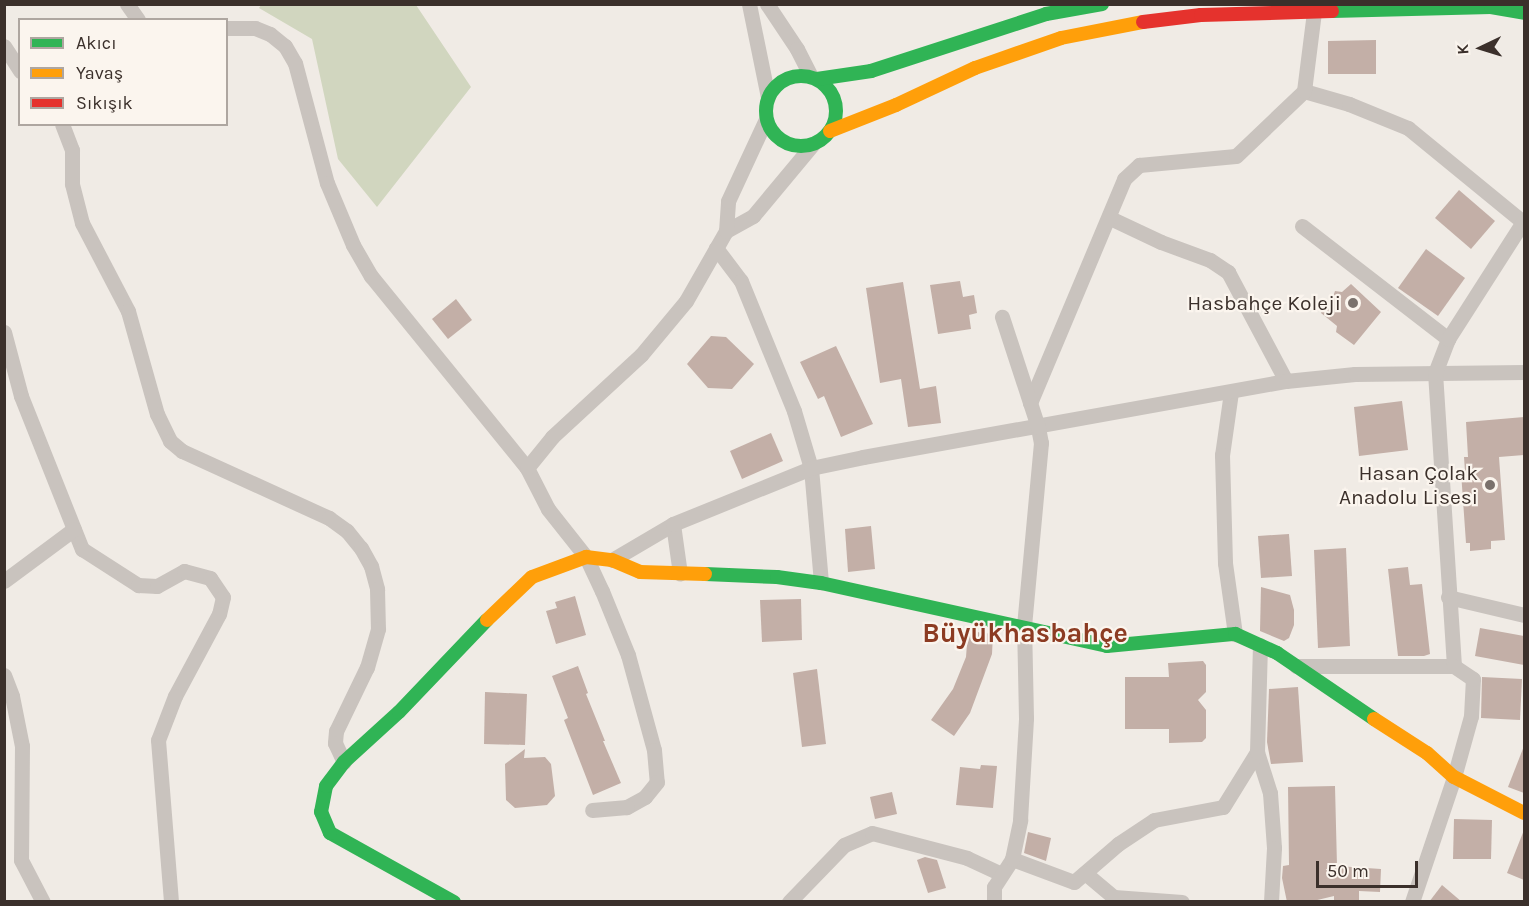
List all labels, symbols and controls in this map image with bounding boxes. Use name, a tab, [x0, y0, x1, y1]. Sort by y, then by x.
legend	[18, 18, 228, 126]
north arrow	[1451, 18, 1511, 78]
text: Akıcı	[76, 32, 117, 54]
text: K	[1453, 43, 1472, 55]
text: Yavaş	[76, 62, 123, 84]
text: Sıkışık	[76, 92, 133, 114]
place label: Hasbahçe Koleji	[1187, 290, 1341, 316]
marker: Hasbahçe Koleji	[1346, 296, 1360, 310]
place label: Hasan Çolak Anadolu Lisesi	[1339, 460, 1478, 510]
marker: Hasan Çolak Anadolu Lisesi	[1483, 478, 1497, 492]
district label: Büyükhasbahçe	[922, 618, 1128, 650]
scale bar	[1319, 849, 1421, 887]
text: 50 m	[1327, 860, 1369, 882]

